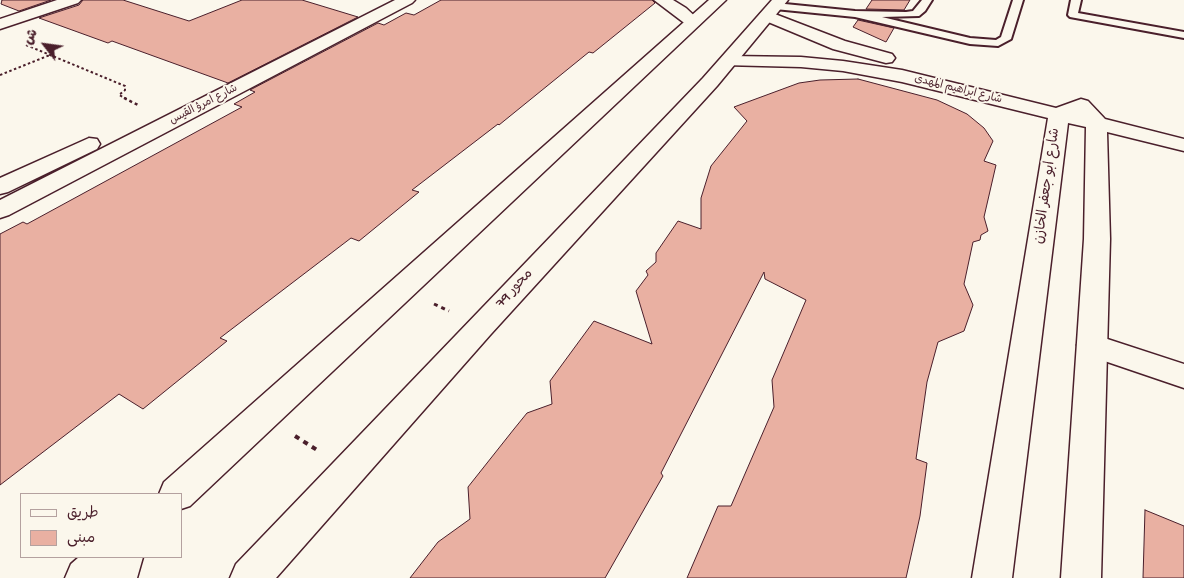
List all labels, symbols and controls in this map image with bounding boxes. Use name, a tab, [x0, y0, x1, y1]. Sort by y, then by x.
north arrow	[20, 20, 70, 70]
text: ش	[20, 26, 43, 48]
street label: شارع ابراهيم المهدى	[913, 73, 1003, 107]
street label: شارع امرؤ القيس	[168, 82, 240, 128]
street label: شارع ابو جعفر الخازن	[1032, 127, 1064, 245]
street label: محور 79	[493, 266, 537, 312]
legend	[20, 493, 182, 558]
text: طريق	[67, 505, 99, 523]
text: مبنى	[67, 530, 95, 548]

